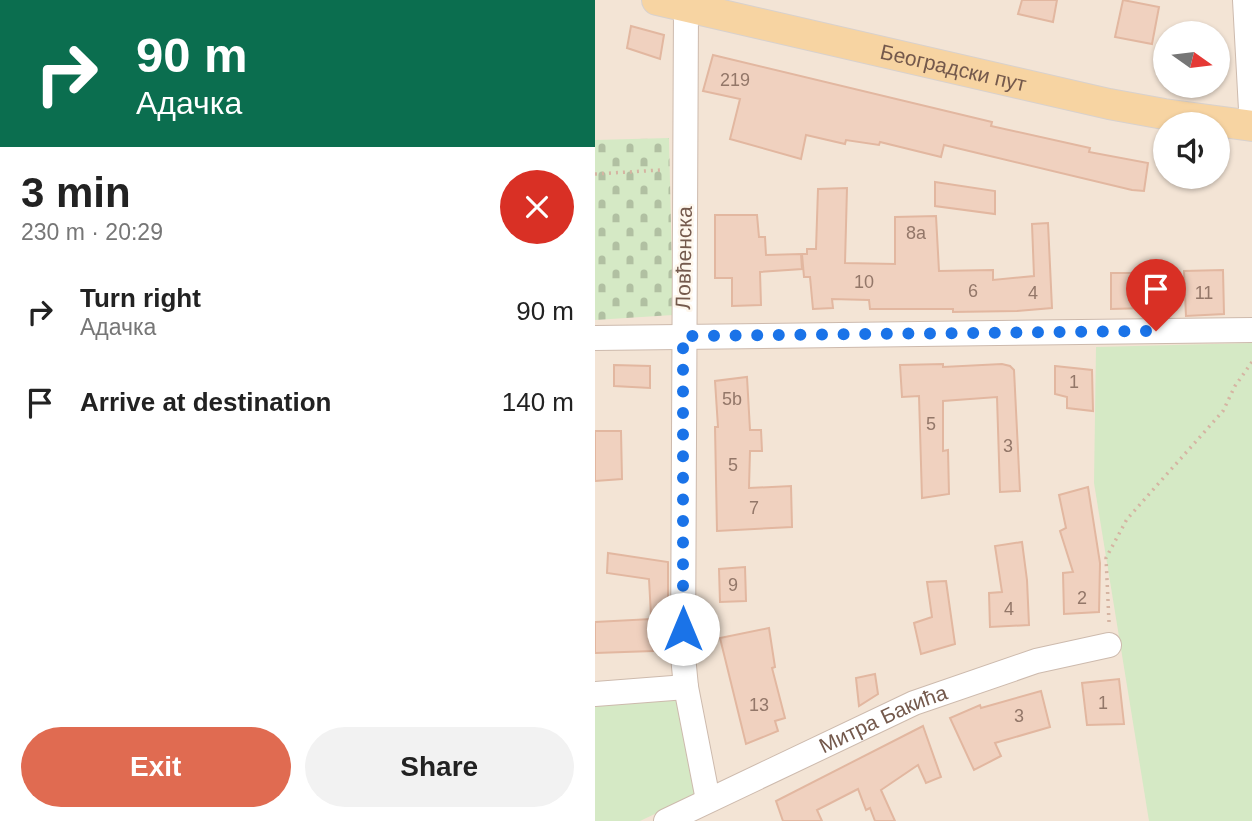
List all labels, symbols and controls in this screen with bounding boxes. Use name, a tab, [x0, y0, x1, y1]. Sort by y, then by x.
north arrow	[1153, 21, 1230, 98]
map controls	[1153, 21, 1230, 189]
icon: right	[21, 28, 112, 119]
text: 90 m	[136, 28, 248, 82]
street label: Београдски пут	[878, 40, 1029, 96]
house number: 219	[720, 70, 750, 90]
text: Адачка	[136, 85, 242, 121]
button: sound	[1153, 112, 1230, 189]
text: 3 min	[21, 169, 131, 216]
button: close	[500, 170, 574, 244]
street label: Ловћенска	[671, 206, 696, 310]
text: 230 m · 20:29	[21, 219, 163, 245]
house number: 8a	[906, 223, 927, 243]
pin	[1126, 259, 1186, 331]
icon: arrive	[1137, 270, 1175, 308]
house number: 10	[854, 272, 874, 292]
house number: 6	[968, 281, 978, 301]
text: Turn right	[80, 283, 201, 313]
house number: 4	[1028, 283, 1038, 303]
house number: 11	[1195, 283, 1213, 303]
icon: right	[21, 293, 59, 331]
text: 90 m	[516, 296, 574, 326]
text: Адачка	[80, 314, 156, 340]
house number: 1	[1069, 372, 1079, 392]
icon: arrive	[21, 384, 59, 422]
text: Arrive at destination	[80, 387, 331, 417]
text: 140 m	[502, 387, 574, 417]
house number: 5b	[722, 389, 742, 409]
house number: 5	[926, 414, 936, 434]
house number: 3	[1003, 436, 1013, 456]
house number: 5	[728, 455, 738, 475]
house number: 7	[749, 498, 759, 518]
house number: 9	[728, 575, 738, 595]
house number: 2	[1077, 588, 1087, 608]
position arrow	[646, 592, 720, 666]
house number: 4	[1004, 599, 1014, 619]
street label: Митра Бакића	[815, 680, 950, 757]
house number: 1	[1098, 693, 1108, 713]
house number: 13	[749, 695, 769, 715]
house number: 3	[1014, 706, 1024, 726]
button: Exit	[21, 727, 291, 807]
button: Share	[305, 727, 574, 807]

